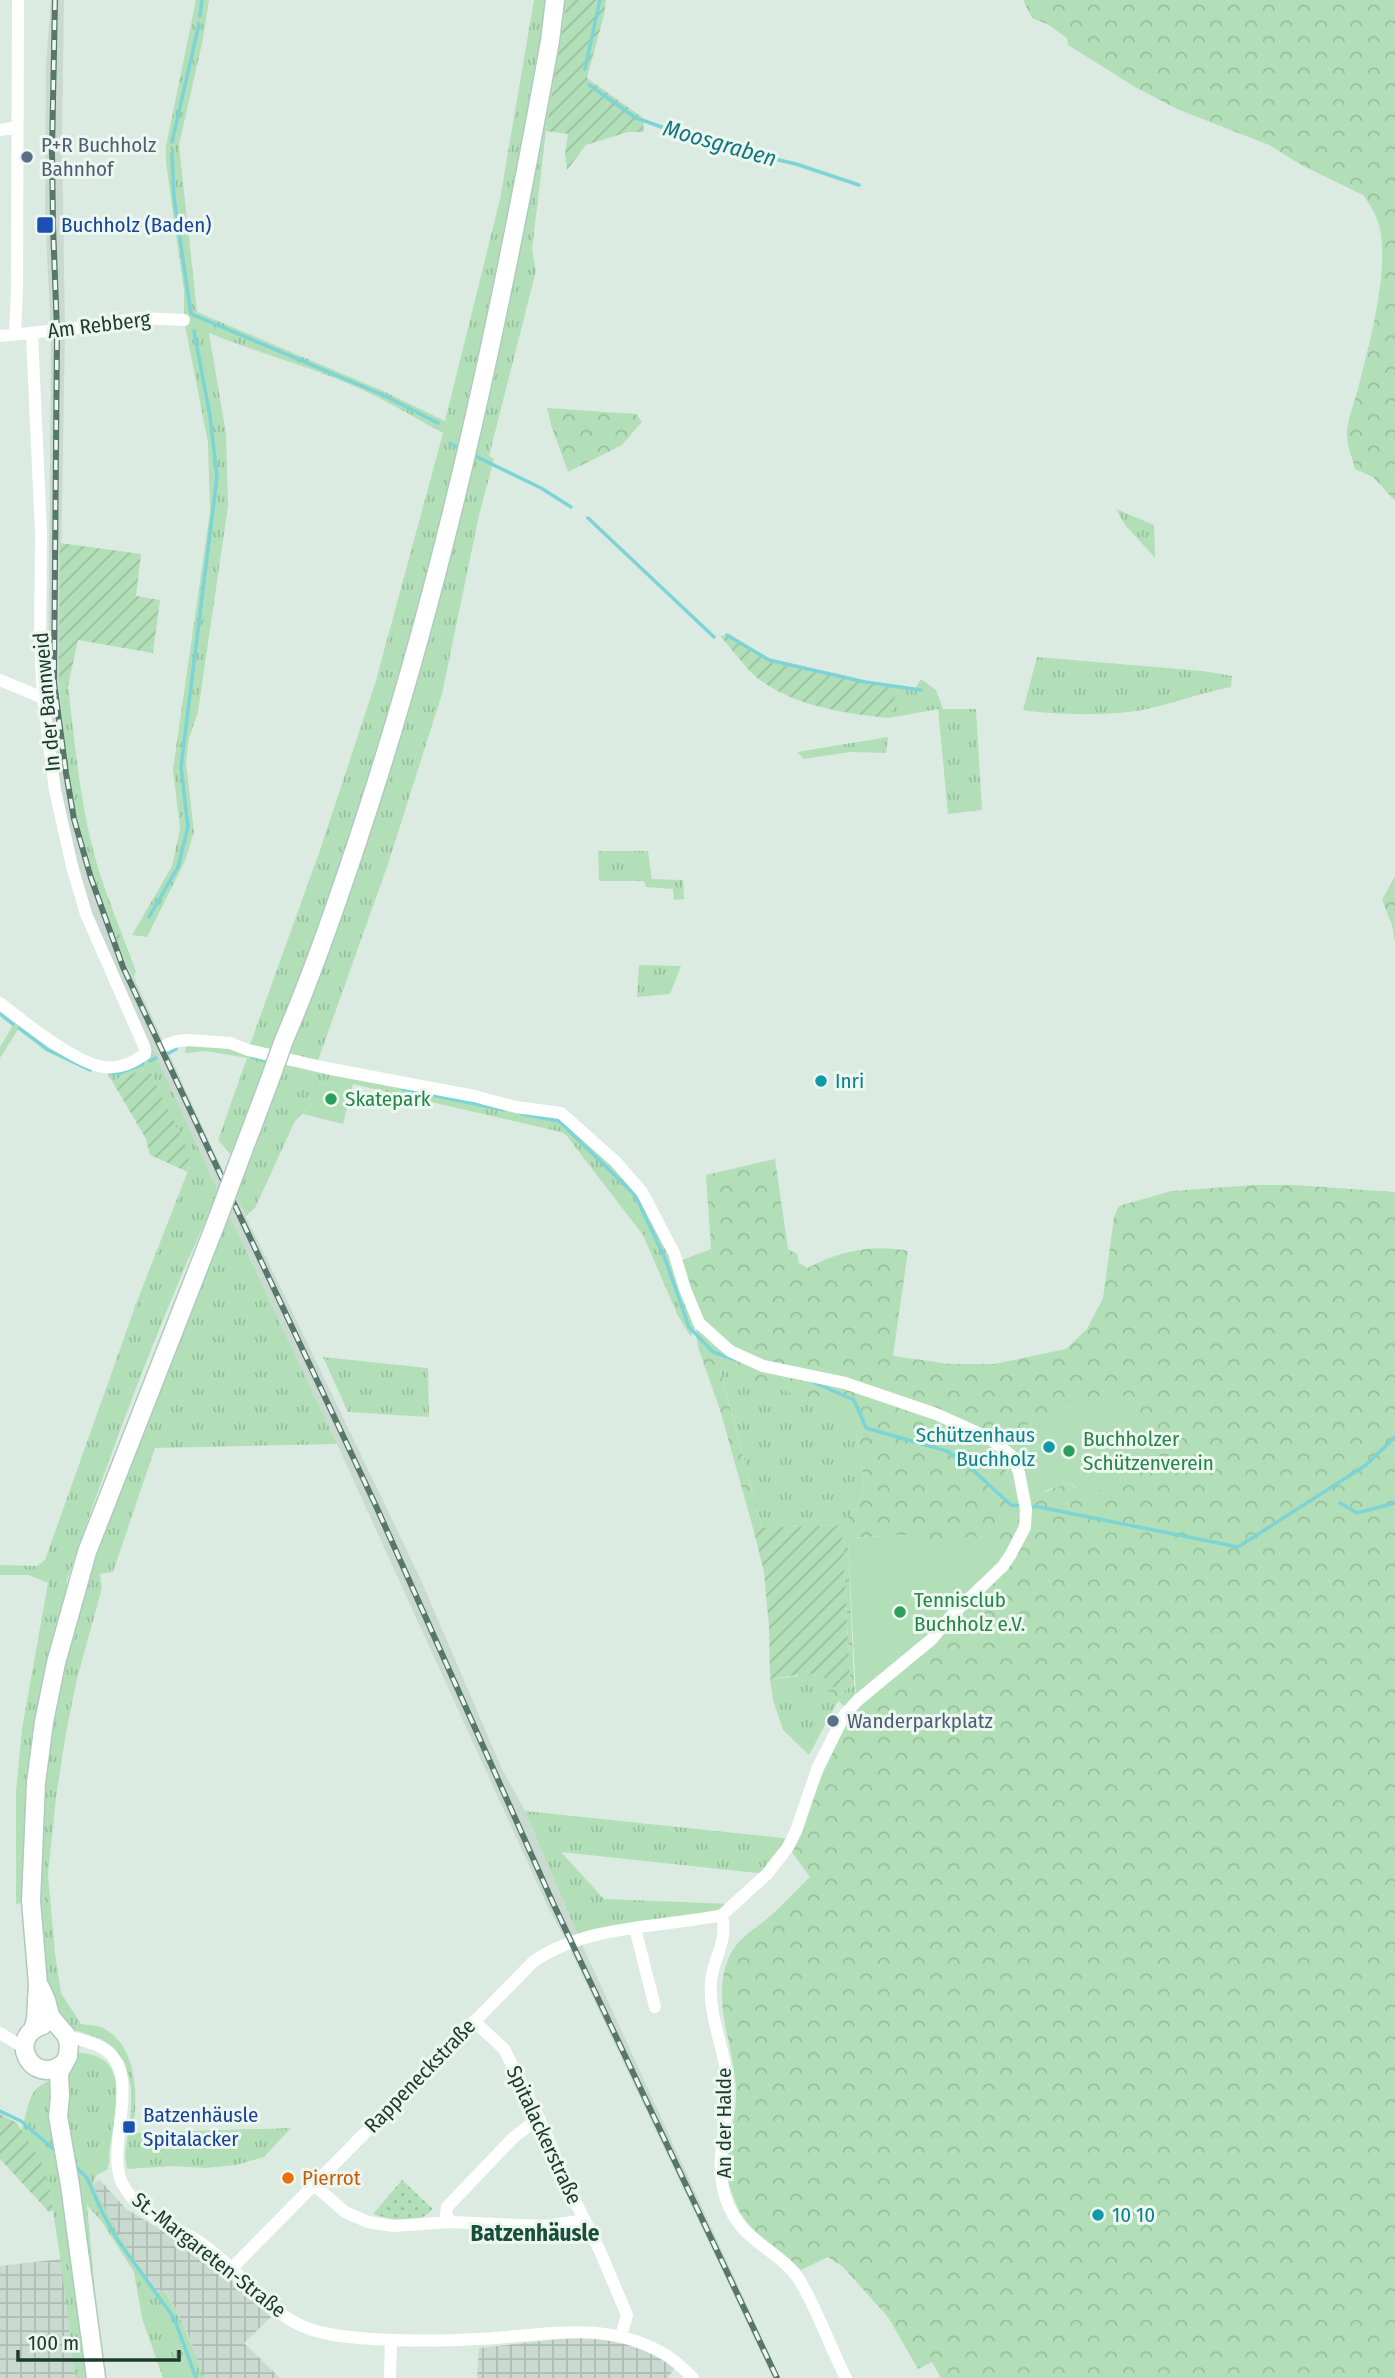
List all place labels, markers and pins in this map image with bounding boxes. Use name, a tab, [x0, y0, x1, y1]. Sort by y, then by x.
place label: P+R Buchholz Bahnhof	[41, 132, 156, 182]
marker: P+R Buchholz Bahnhof	[19, 149, 35, 165]
place label: Buchholz (Baden)	[61, 212, 212, 238]
marker: Buchholz (Baden)	[35, 215, 55, 235]
place label: Inri	[835, 1068, 864, 1094]
marker: Inri	[813, 1073, 829, 1089]
place label: Skatepark	[345, 1086, 431, 1112]
marker: Skatepark	[323, 1091, 339, 1107]
place label: Schützenhaus Buchholz	[916, 1422, 1035, 1472]
place label: Buchholzer Schützenverein	[1083, 1426, 1214, 1476]
marker: Schützenhaus Buchholz	[1041, 1439, 1057, 1455]
marker: Buchholzer Schützenverein	[1061, 1443, 1077, 1459]
place label: Tennisclub Buchholz e.V.	[914, 1587, 1025, 1637]
marker: Tennisclub Buchholz e.V.	[892, 1604, 908, 1620]
place label: Wanderparkplatz	[847, 1708, 993, 1734]
marker: Wanderparkplatz	[825, 1713, 841, 1729]
place label: Batzenhäusle Spitalacker	[143, 2102, 258, 2152]
marker: Batzenhäusle Spitalacker	[121, 2119, 137, 2135]
place label: Pierrot	[302, 2165, 361, 2191]
marker: Pierrot	[280, 2170, 296, 2186]
place label: 10 10	[1112, 2202, 1155, 2228]
marker: 10 10	[1090, 2207, 1106, 2223]

